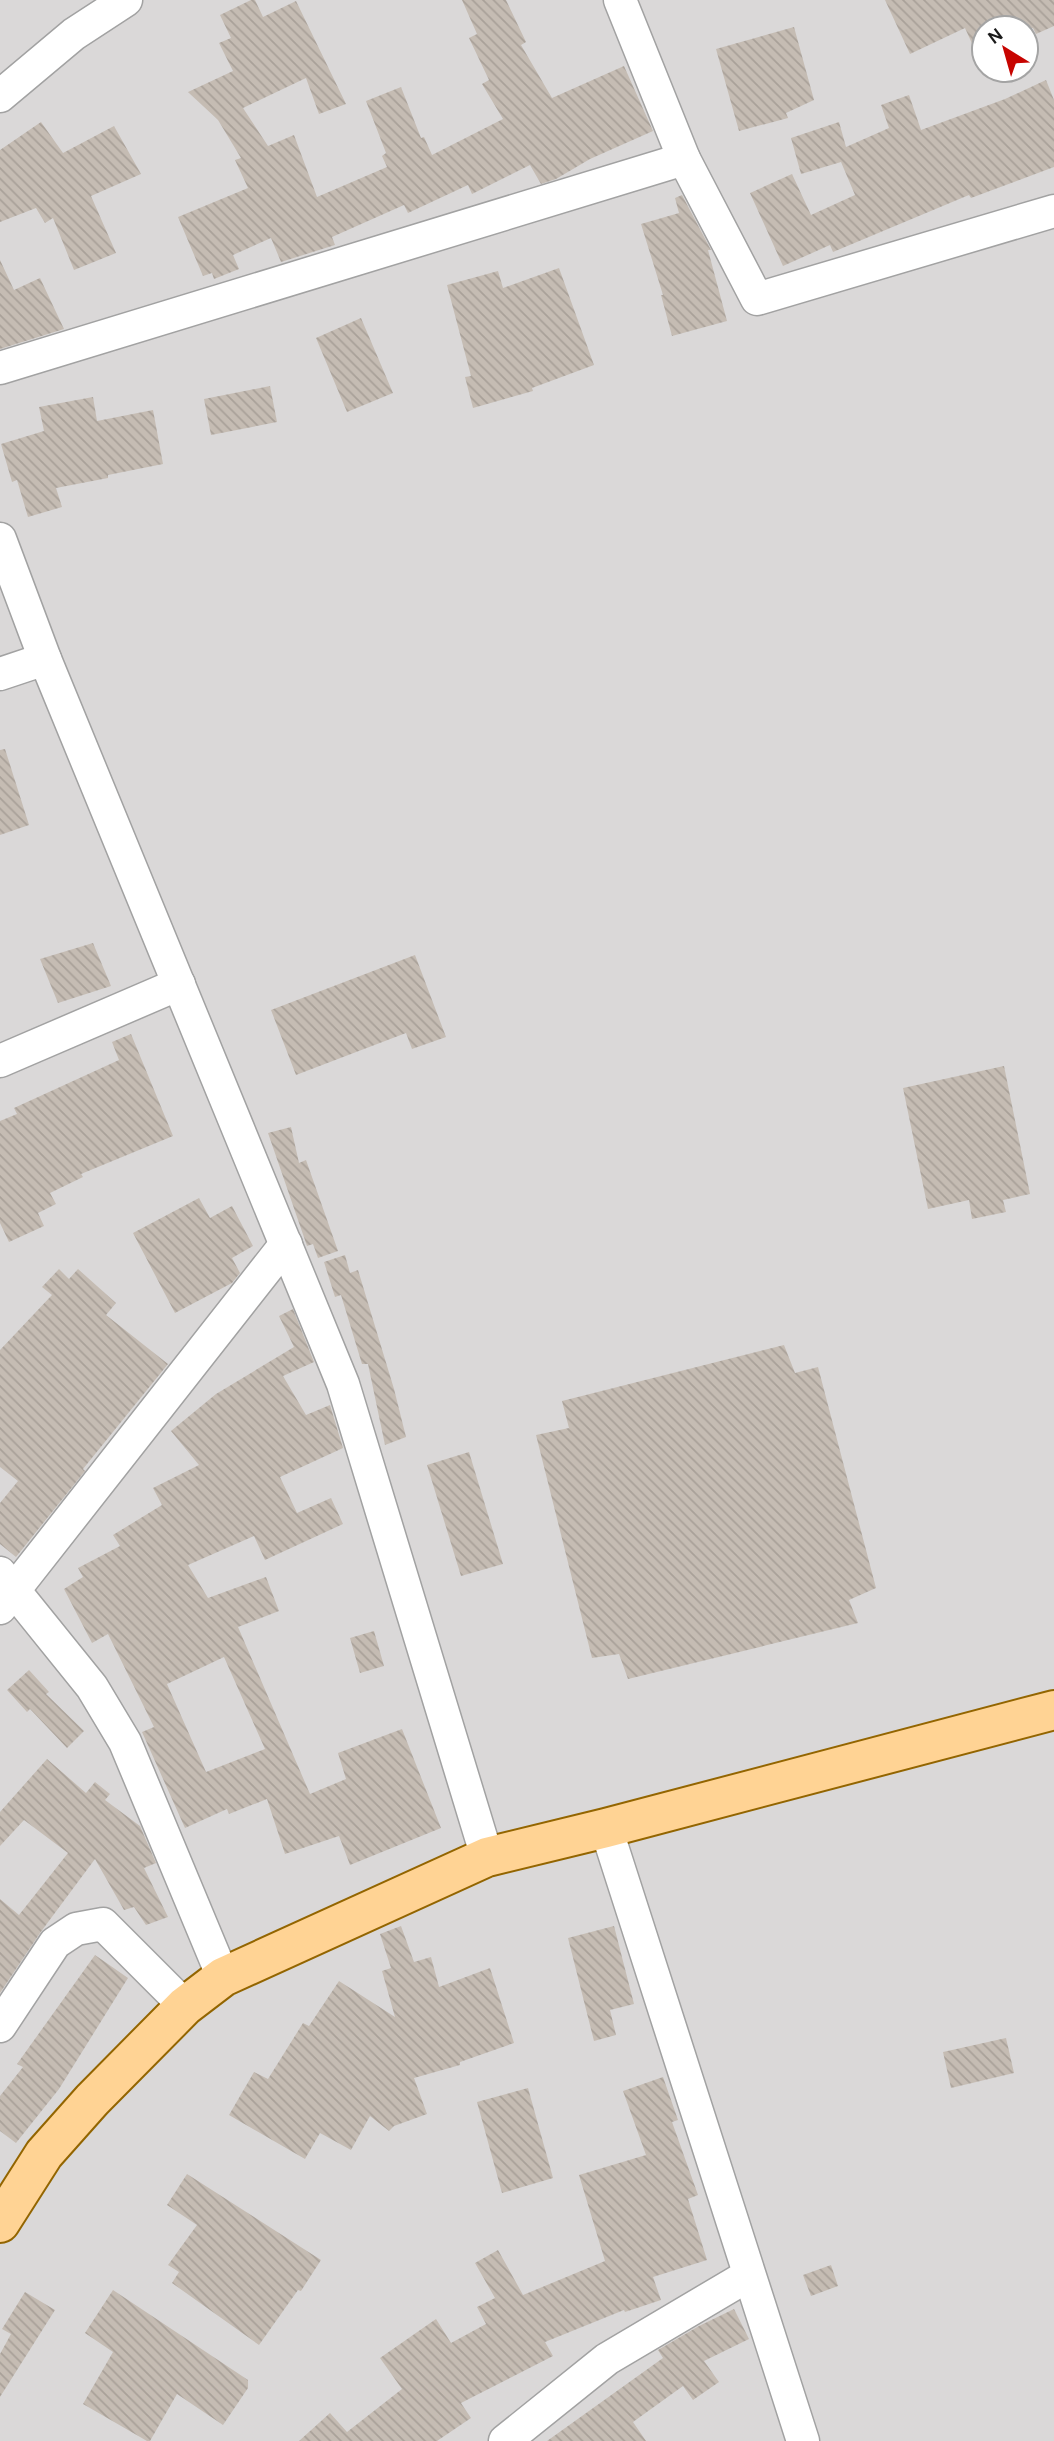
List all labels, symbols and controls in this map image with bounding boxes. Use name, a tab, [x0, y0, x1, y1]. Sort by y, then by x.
north arrow	[970, 14, 1040, 84]
text: N	[983, 23, 1007, 49]

